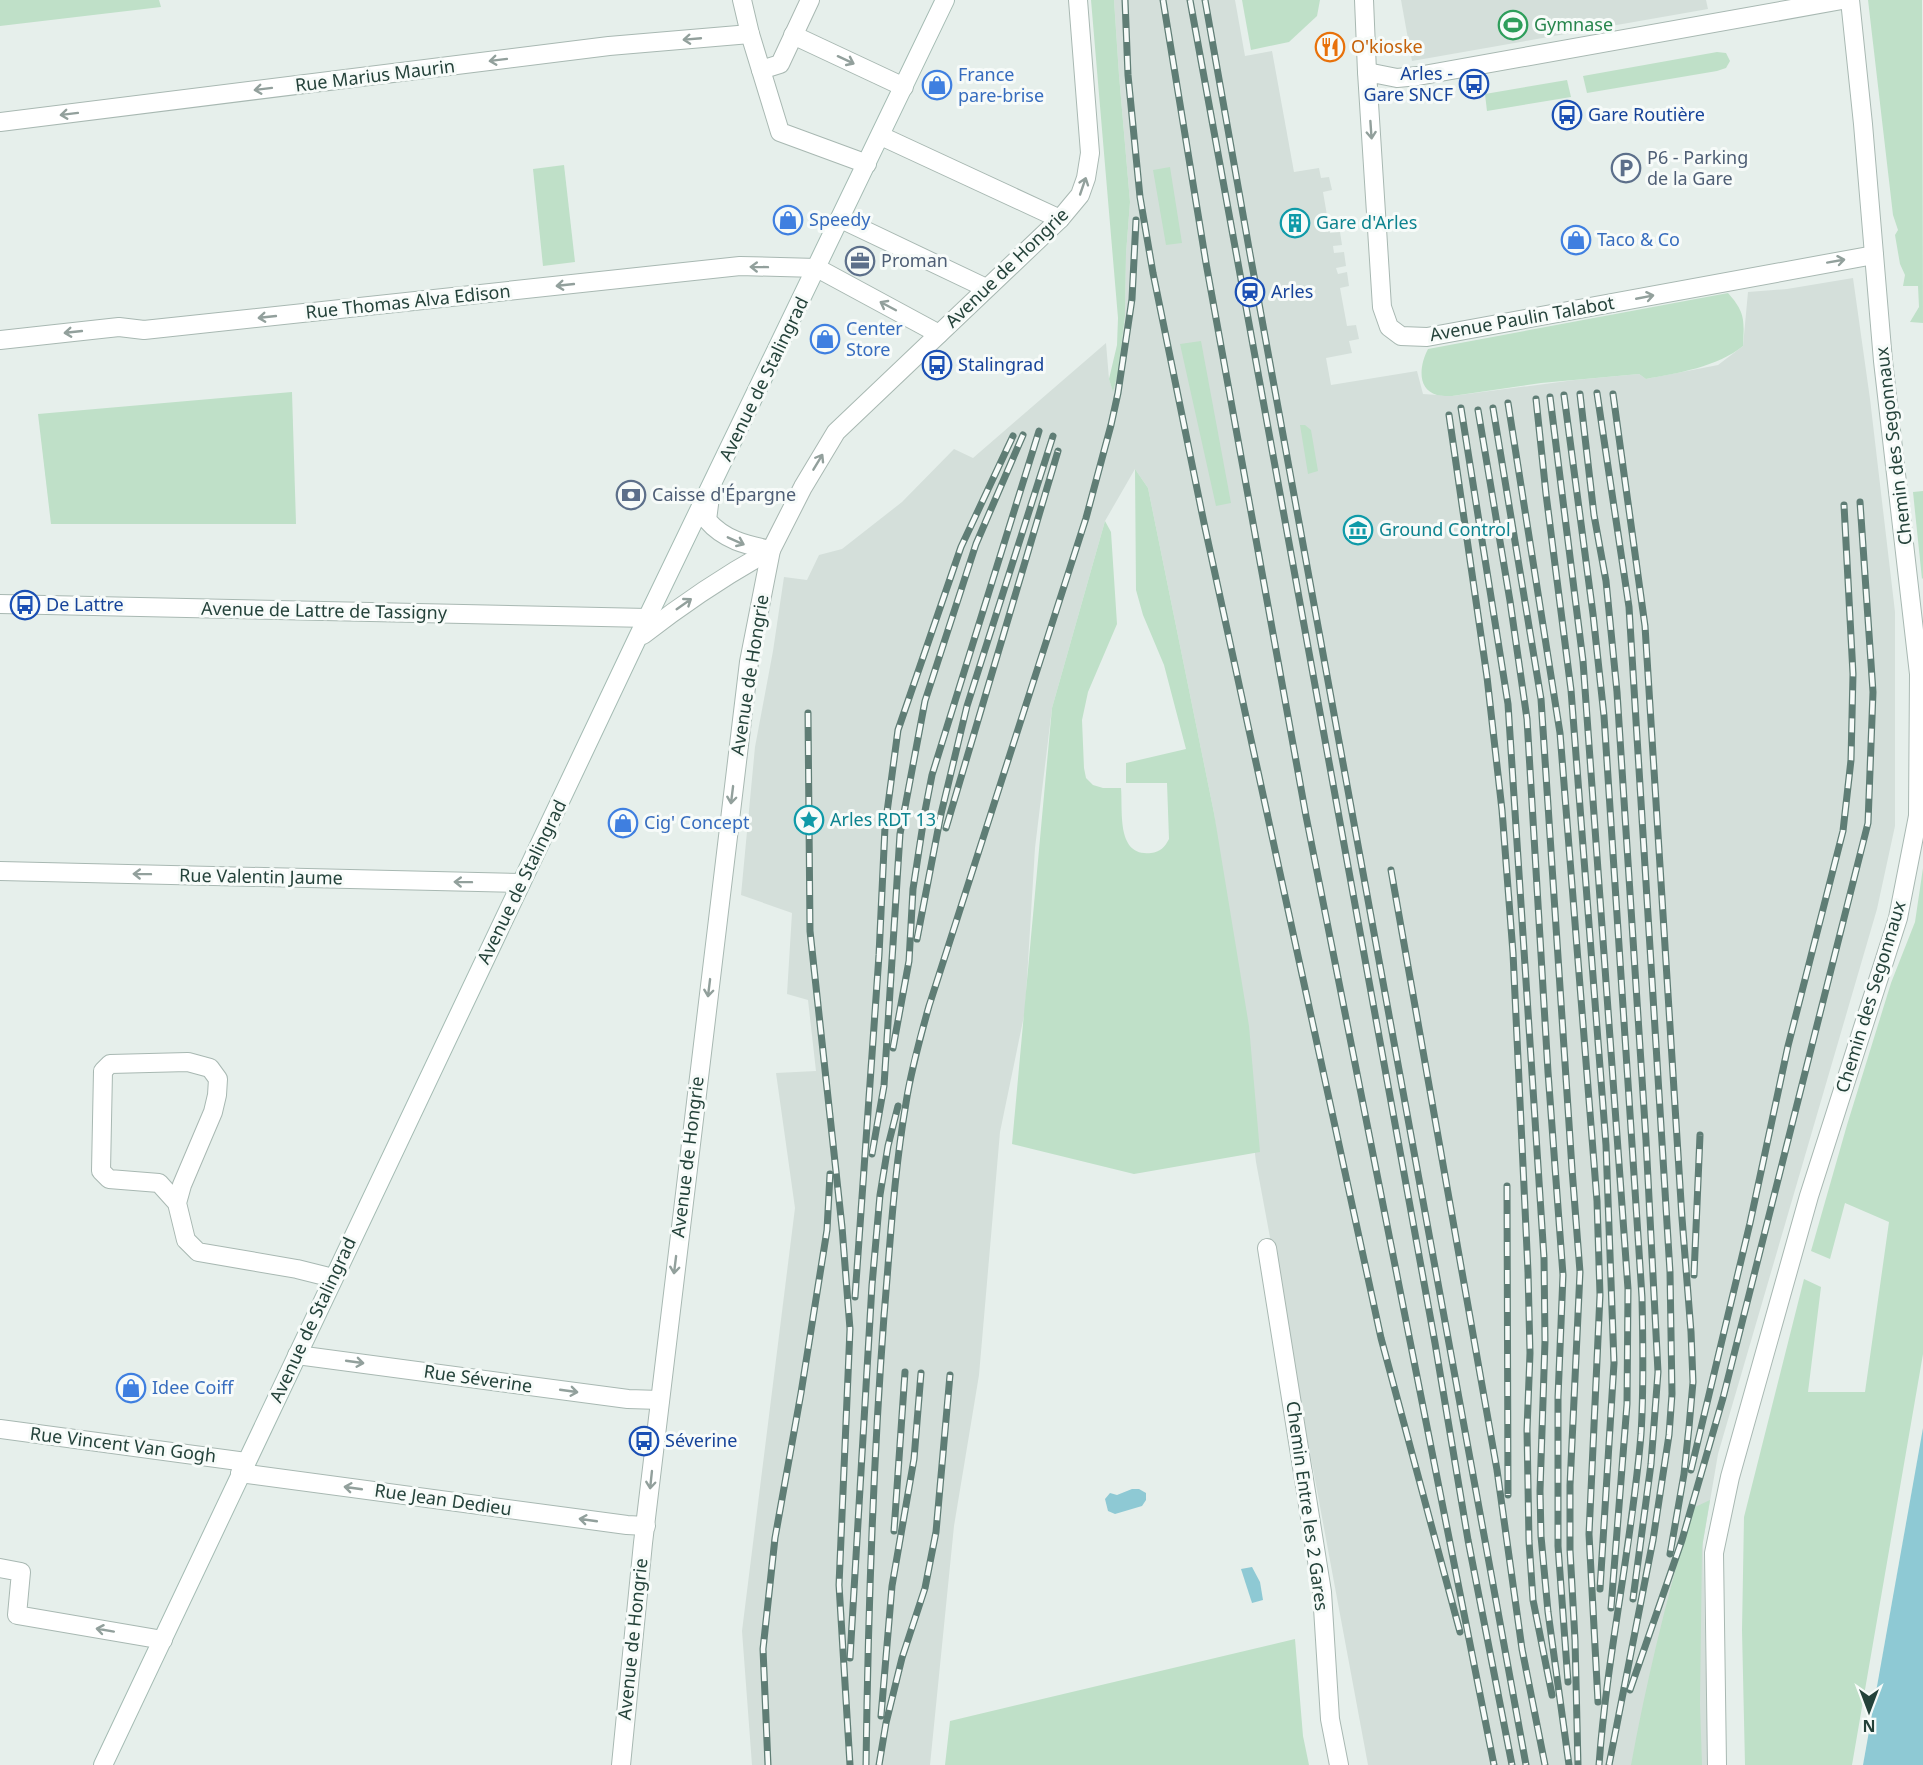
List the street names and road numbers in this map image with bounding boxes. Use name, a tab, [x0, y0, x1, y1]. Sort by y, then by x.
street label: Rue Marius Maurin	[294, 53, 456, 97]
street label: Avenue de Hongrie	[940, 202, 1073, 332]
street label: Rue Thomas Alva Edison	[304, 278, 512, 324]
street label: Avenue Paulin Talabot	[1428, 290, 1616, 346]
street label: Avenue de Stalingrad	[713, 292, 813, 465]
street label: Chemin des Segonnaux	[1869, 345, 1917, 547]
street label: Avenue de Hongrie	[724, 593, 774, 757]
street label: Avenue de Lattre de Tassigny	[201, 596, 448, 624]
street label: Avenue de Stalingrad	[471, 795, 571, 968]
street label: Rue Valentin Jaume	[179, 863, 343, 889]
street label: Chemin des Segonnaux	[1829, 897, 1911, 1096]
street label: Avenue de Hongrie	[665, 1075, 709, 1239]
street label: Avenue de Stalingrad	[263, 1233, 361, 1406]
street label: Rue Séverine	[422, 1359, 534, 1398]
street label: Chemin Entre les 2 Gares	[1281, 1399, 1335, 1612]
street label: Rue Vincent Van Gogh	[29, 1421, 218, 1467]
street label: Rue Jean Dedieu	[373, 1477, 513, 1521]
street label: Avenue de Hongrie	[612, 1557, 652, 1721]

